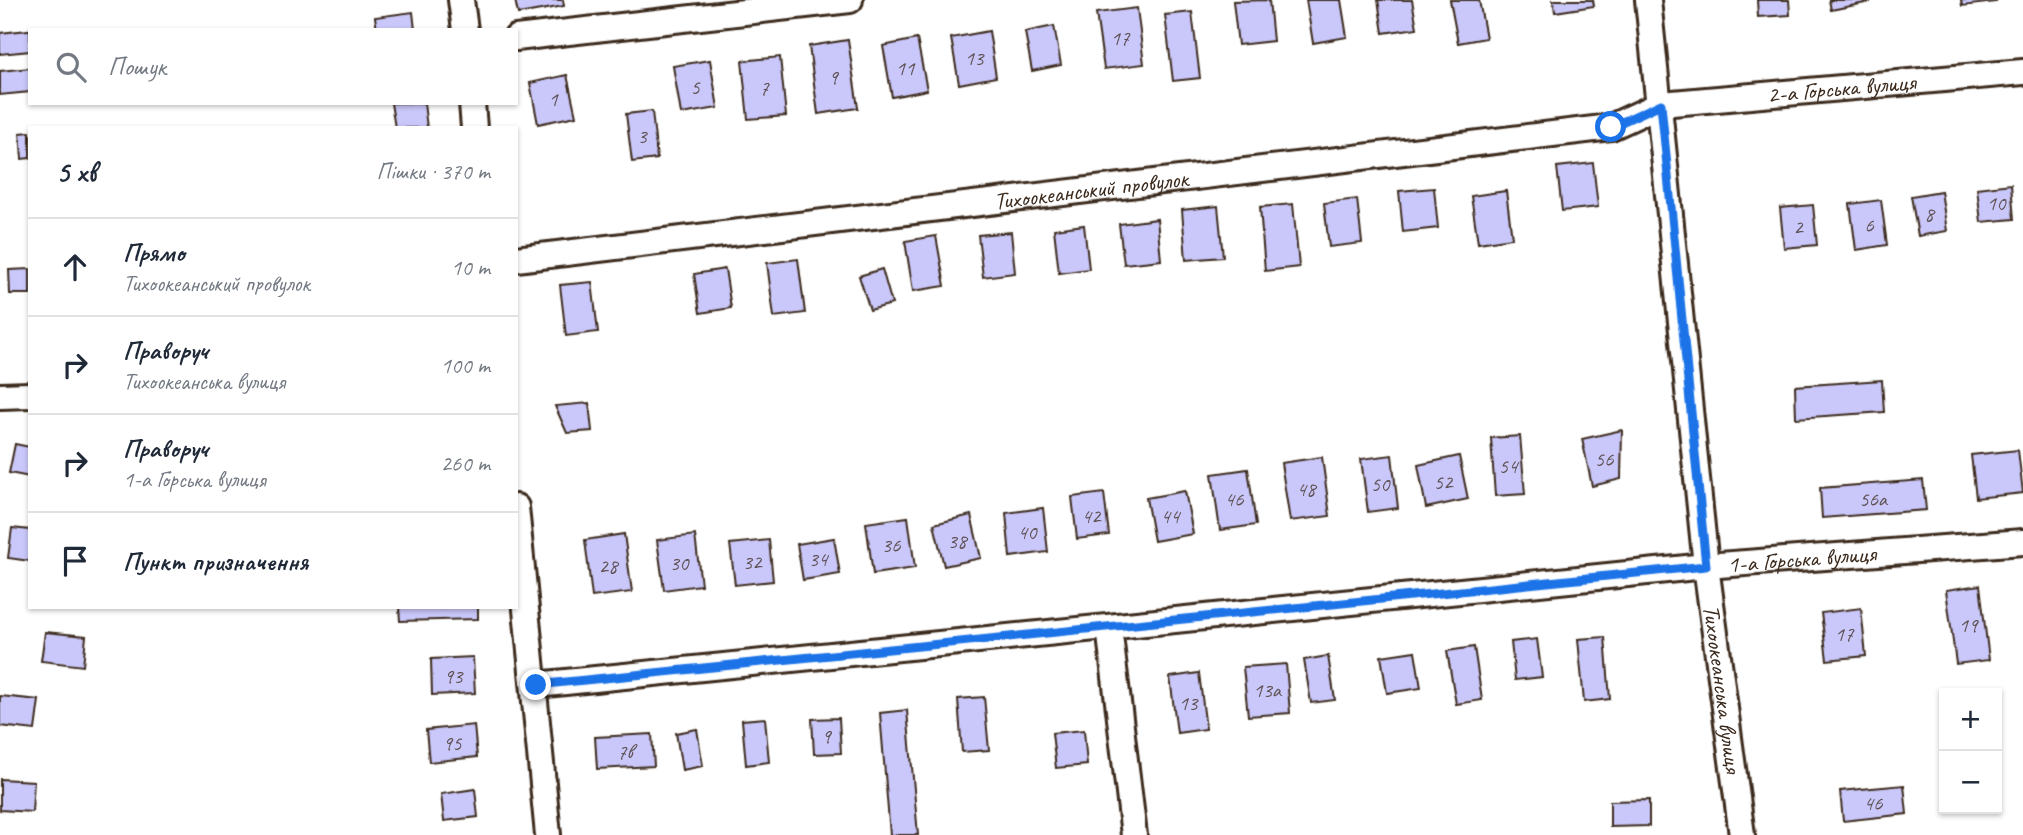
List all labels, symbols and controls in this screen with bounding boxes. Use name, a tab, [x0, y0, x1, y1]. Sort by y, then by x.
house number: 17	[1111, 25, 1131, 51]
search box	[28, 28, 518, 105]
house number: 13	[965, 45, 985, 71]
icon: search	[52, 48, 90, 86]
text: Пошук	[108, 50, 166, 83]
house number: 11	[896, 55, 916, 81]
house number: 9	[828, 64, 839, 90]
street label: 2-а Горська вулиця	[1766, 66, 1919, 110]
house number: 5	[690, 74, 701, 100]
house number: 7	[759, 75, 770, 101]
house number: 1	[548, 86, 559, 112]
route start	[1595, 111, 1626, 142]
house number: 3	[637, 123, 648, 149]
text: 5 хв	[56, 153, 96, 191]
text: Пішки · 370 m	[376, 157, 490, 186]
street label: Тихоокеанський провулок	[992, 163, 1192, 216]
house number: 10	[1987, 190, 2007, 216]
house number: 8	[1924, 201, 1936, 227]
house number: 6	[1864, 212, 1874, 238]
house number: 2	[1793, 214, 1804, 240]
text: Прямо	[123, 236, 185, 269]
icon: ahead	[56, 248, 94, 286]
text: 10 m	[451, 253, 490, 282]
text: Тихоокеанський провулок	[123, 269, 310, 298]
text: Праворуч	[123, 334, 208, 367]
icon: right	[56, 346, 94, 384]
text: 100 m	[441, 351, 490, 380]
text: Тихоокеанська вулиця	[123, 367, 285, 396]
text: Праворуч	[123, 432, 208, 465]
icon: right	[56, 444, 94, 482]
house number: 56	[1595, 446, 1614, 472]
text: 260 m	[441, 449, 490, 478]
house number: 54	[1499, 453, 1520, 479]
text: 1-а Горська вулиця	[123, 465, 266, 494]
house number: 52	[1434, 469, 1454, 495]
house number: 50	[1371, 471, 1391, 497]
house number: 48	[1297, 476, 1318, 502]
house number: 46	[1225, 486, 1244, 512]
house number: 56а	[1859, 486, 1889, 512]
house number: 42	[1082, 503, 1102, 529]
house number: 44	[1161, 503, 1182, 529]
house number: 40	[1018, 519, 1038, 545]
house number: 38	[948, 528, 969, 554]
house number: 36	[882, 532, 901, 558]
street label: 1-а Горська вулиця	[1726, 538, 1879, 579]
icon: arrive	[56, 542, 94, 580]
text: Пункт призначення	[123, 545, 308, 578]
house number: 34	[809, 546, 830, 572]
house number: 32	[743, 549, 763, 575]
house number: 30	[670, 550, 690, 576]
house number: 28	[599, 553, 620, 579]
street label: Тихоокеанська вулиця	[1696, 603, 1749, 777]
house number: 19	[1959, 612, 1979, 638]
house number: 17	[1835, 621, 1855, 647]
house number: 93	[444, 663, 464, 689]
route end	[520, 669, 551, 700]
house number: 13а	[1253, 677, 1283, 703]
map controls	[1939, 688, 2002, 814]
button: +	[1939, 688, 2002, 751]
house number: 13	[1179, 690, 1199, 716]
house number: 9	[821, 723, 832, 749]
house number: 95	[443, 730, 463, 756]
house number: 7в	[617, 739, 638, 765]
button: −	[1939, 751, 2002, 814]
house number: 46	[1864, 790, 1883, 816]

